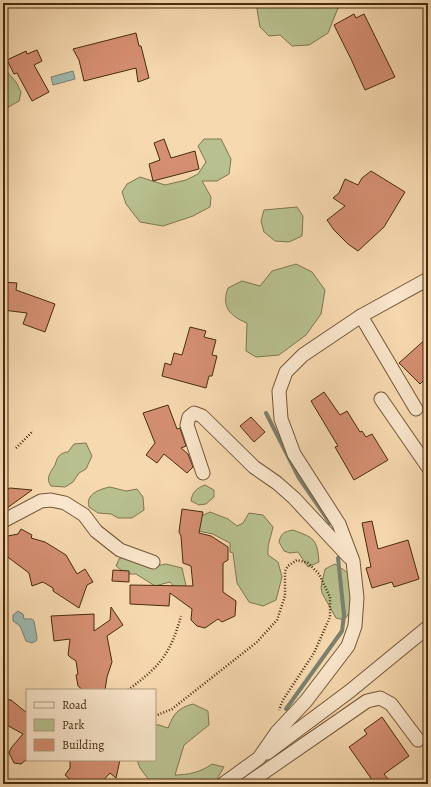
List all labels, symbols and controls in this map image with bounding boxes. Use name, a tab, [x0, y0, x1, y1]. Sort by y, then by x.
legend	[26, 689, 156, 761]
text: Road	[62, 697, 88, 713]
text: Park	[62, 717, 85, 733]
text: Building	[62, 737, 104, 753]

